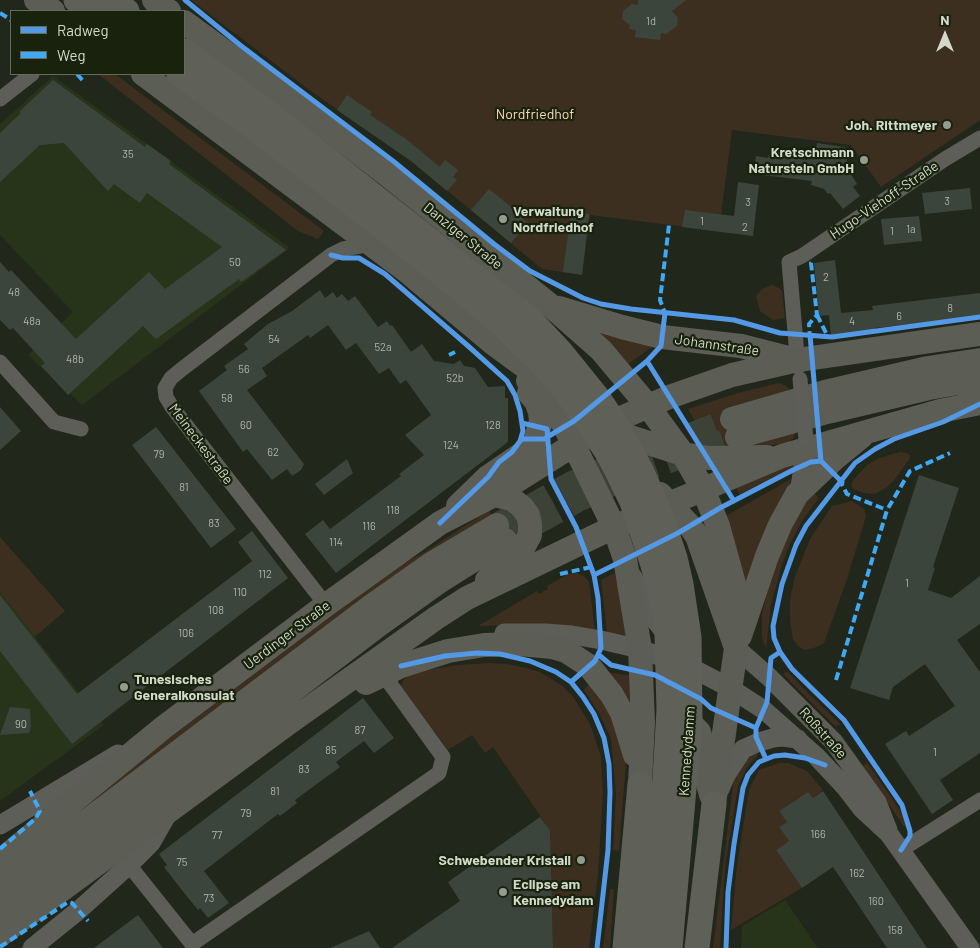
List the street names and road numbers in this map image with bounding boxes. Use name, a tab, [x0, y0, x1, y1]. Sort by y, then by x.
street label: Hugo-Viehoff-Straße	[827, 157, 941, 243]
street label: Danziger Straße	[420, 199, 506, 273]
street label: Johannstraße	[674, 331, 760, 359]
street label: Meineckestraße	[165, 400, 237, 488]
street label: Uerdinger Straße	[240, 597, 334, 673]
street label: Roßstraße	[796, 704, 850, 762]
street label: Kennedydamm	[675, 705, 699, 797]

